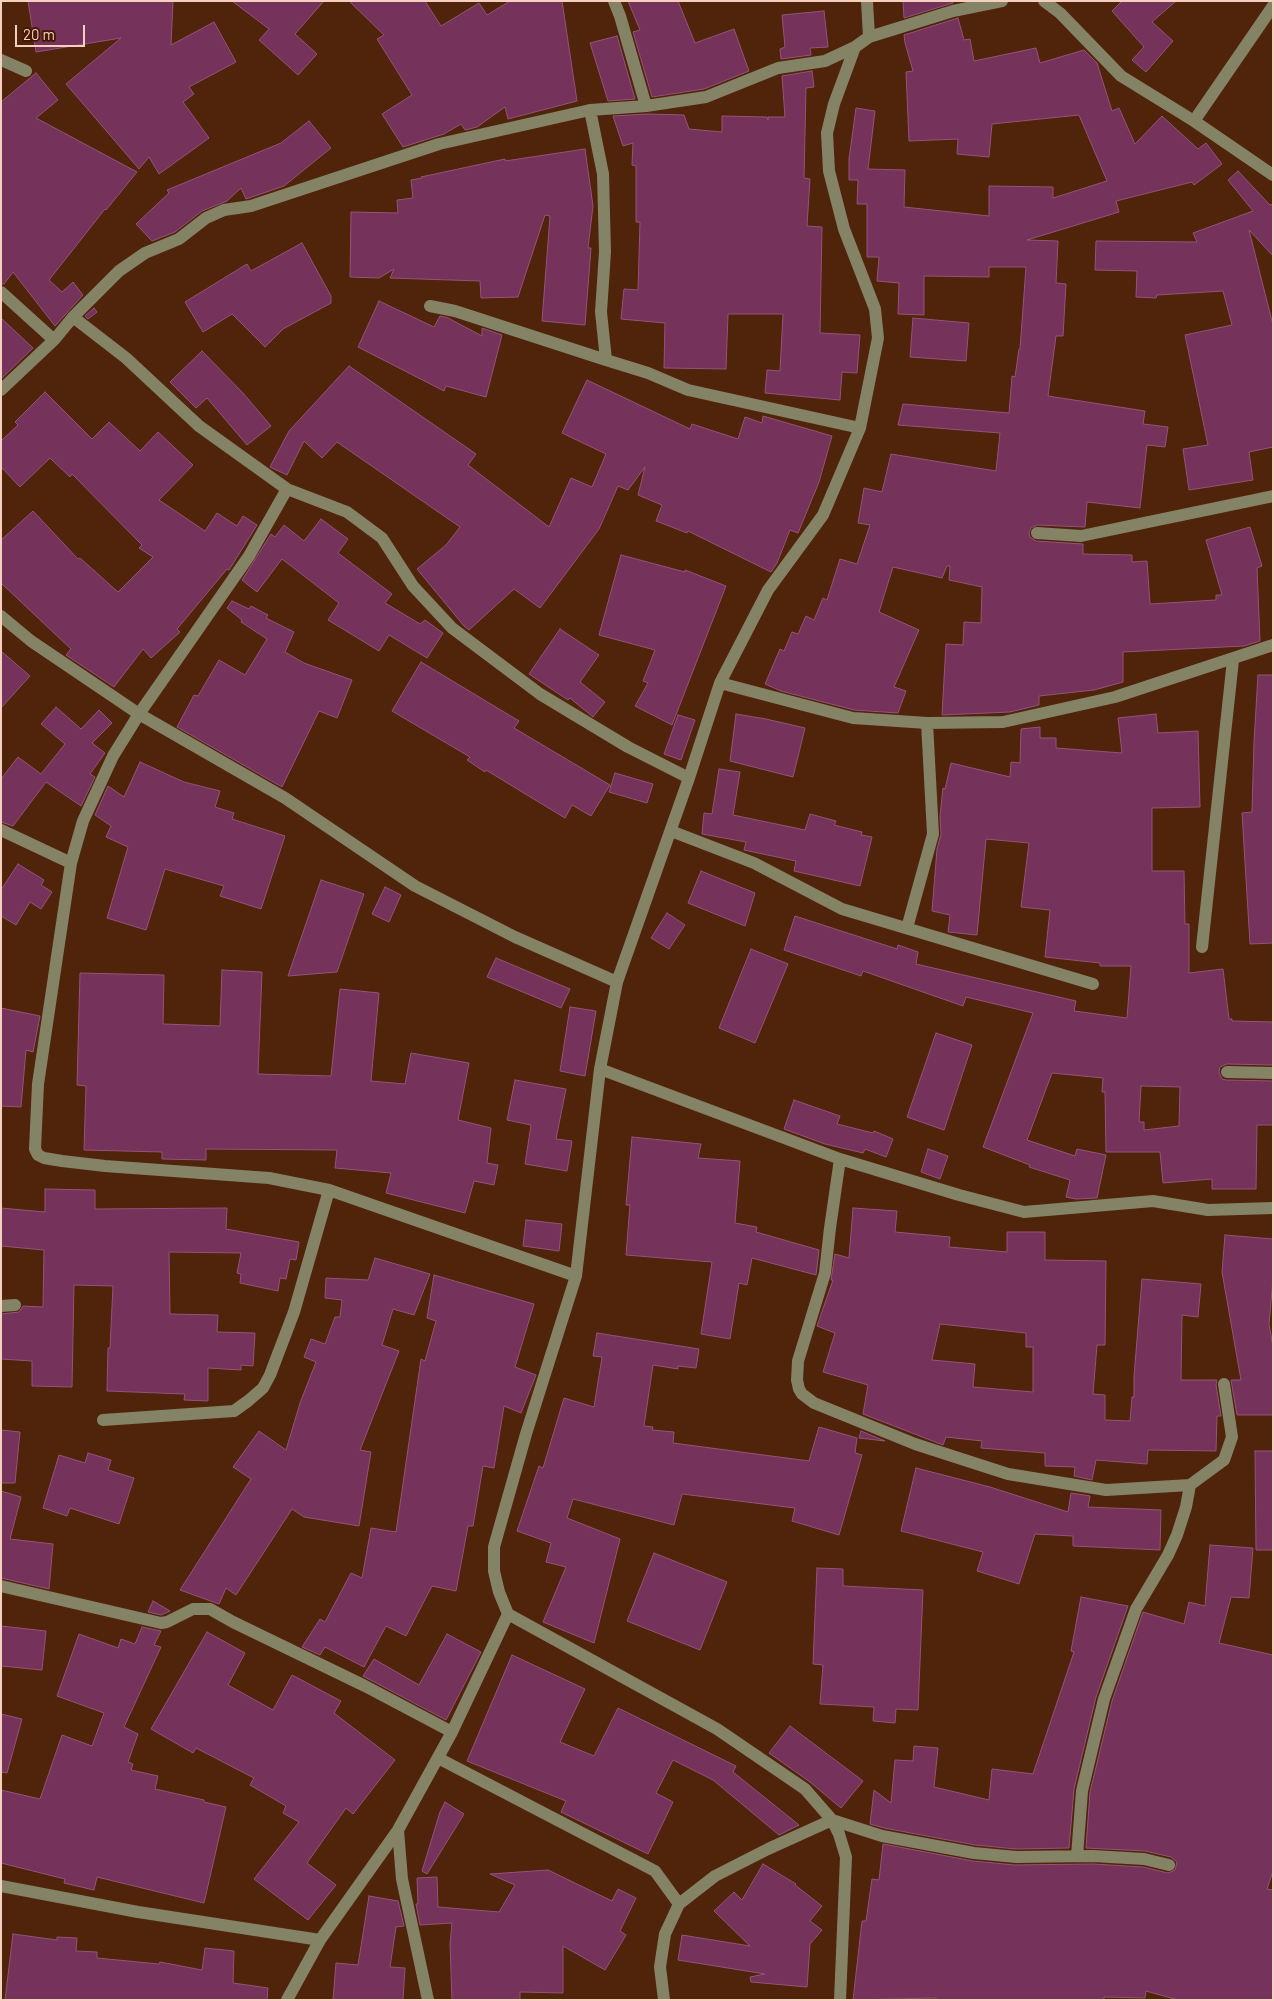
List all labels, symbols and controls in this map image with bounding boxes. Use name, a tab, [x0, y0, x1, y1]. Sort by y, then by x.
scale bar	[18, 15, 88, 47]
text: 20 m	[23, 25, 55, 43]

